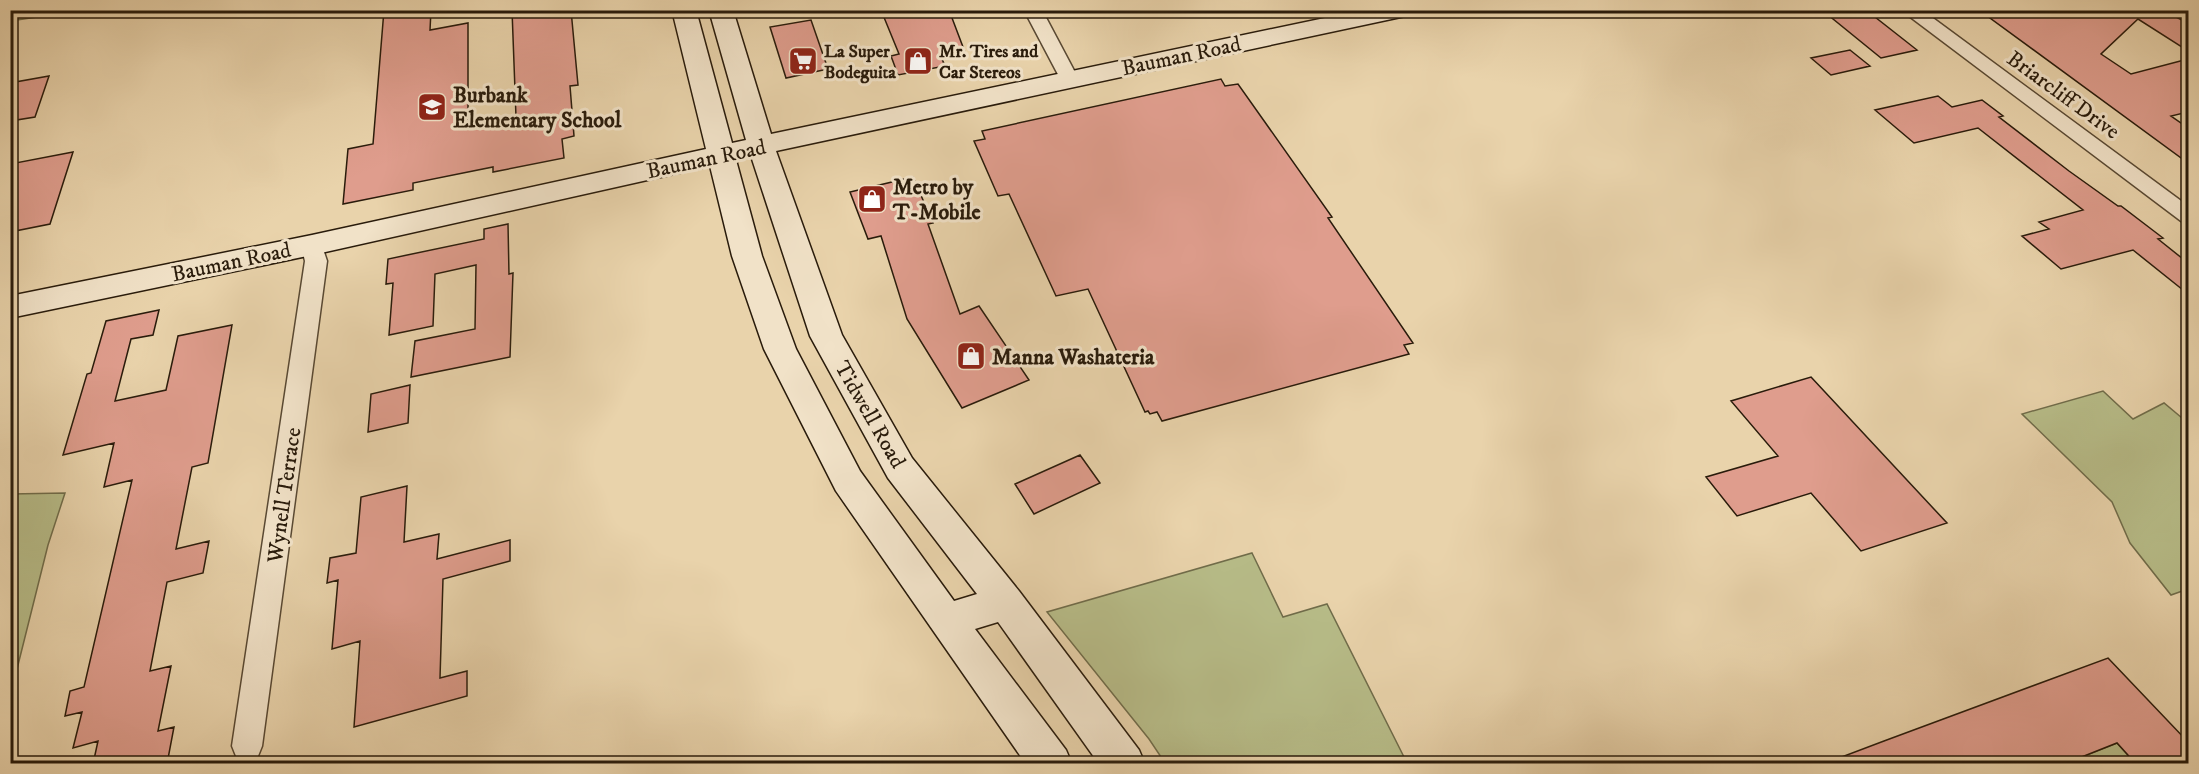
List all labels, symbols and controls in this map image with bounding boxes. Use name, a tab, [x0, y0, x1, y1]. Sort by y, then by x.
street label: Bauman Road	[1119, 31, 1244, 82]
place label: La Super Bodeguita	[824, 41, 896, 84]
place label: Mr. Tires and Car Stereos	[939, 41, 1039, 84]
supermarket icon: La Super Bodeguita	[787, 45, 819, 77]
shop icon: Mr. Tires and Car Stereos	[902, 45, 934, 77]
street label: Briarcliff Drive	[2001, 45, 2125, 145]
place label: Burbank Elementary School	[453, 82, 622, 134]
school or university icon: Burbank Elementary School	[416, 91, 448, 123]
street label: Bauman Road	[644, 134, 769, 185]
place label: Metro by T-Mobile	[892, 174, 981, 226]
shop icon: Metro by T-Mobile	[856, 183, 888, 215]
street label: Bauman Road	[169, 237, 294, 288]
shop icon: Manna Washateria	[955, 340, 987, 372]
place label: Manna Washateria	[992, 344, 1155, 371]
street label: Tidwell Road	[828, 356, 911, 473]
street label: Wynell Terrace	[261, 426, 307, 566]

